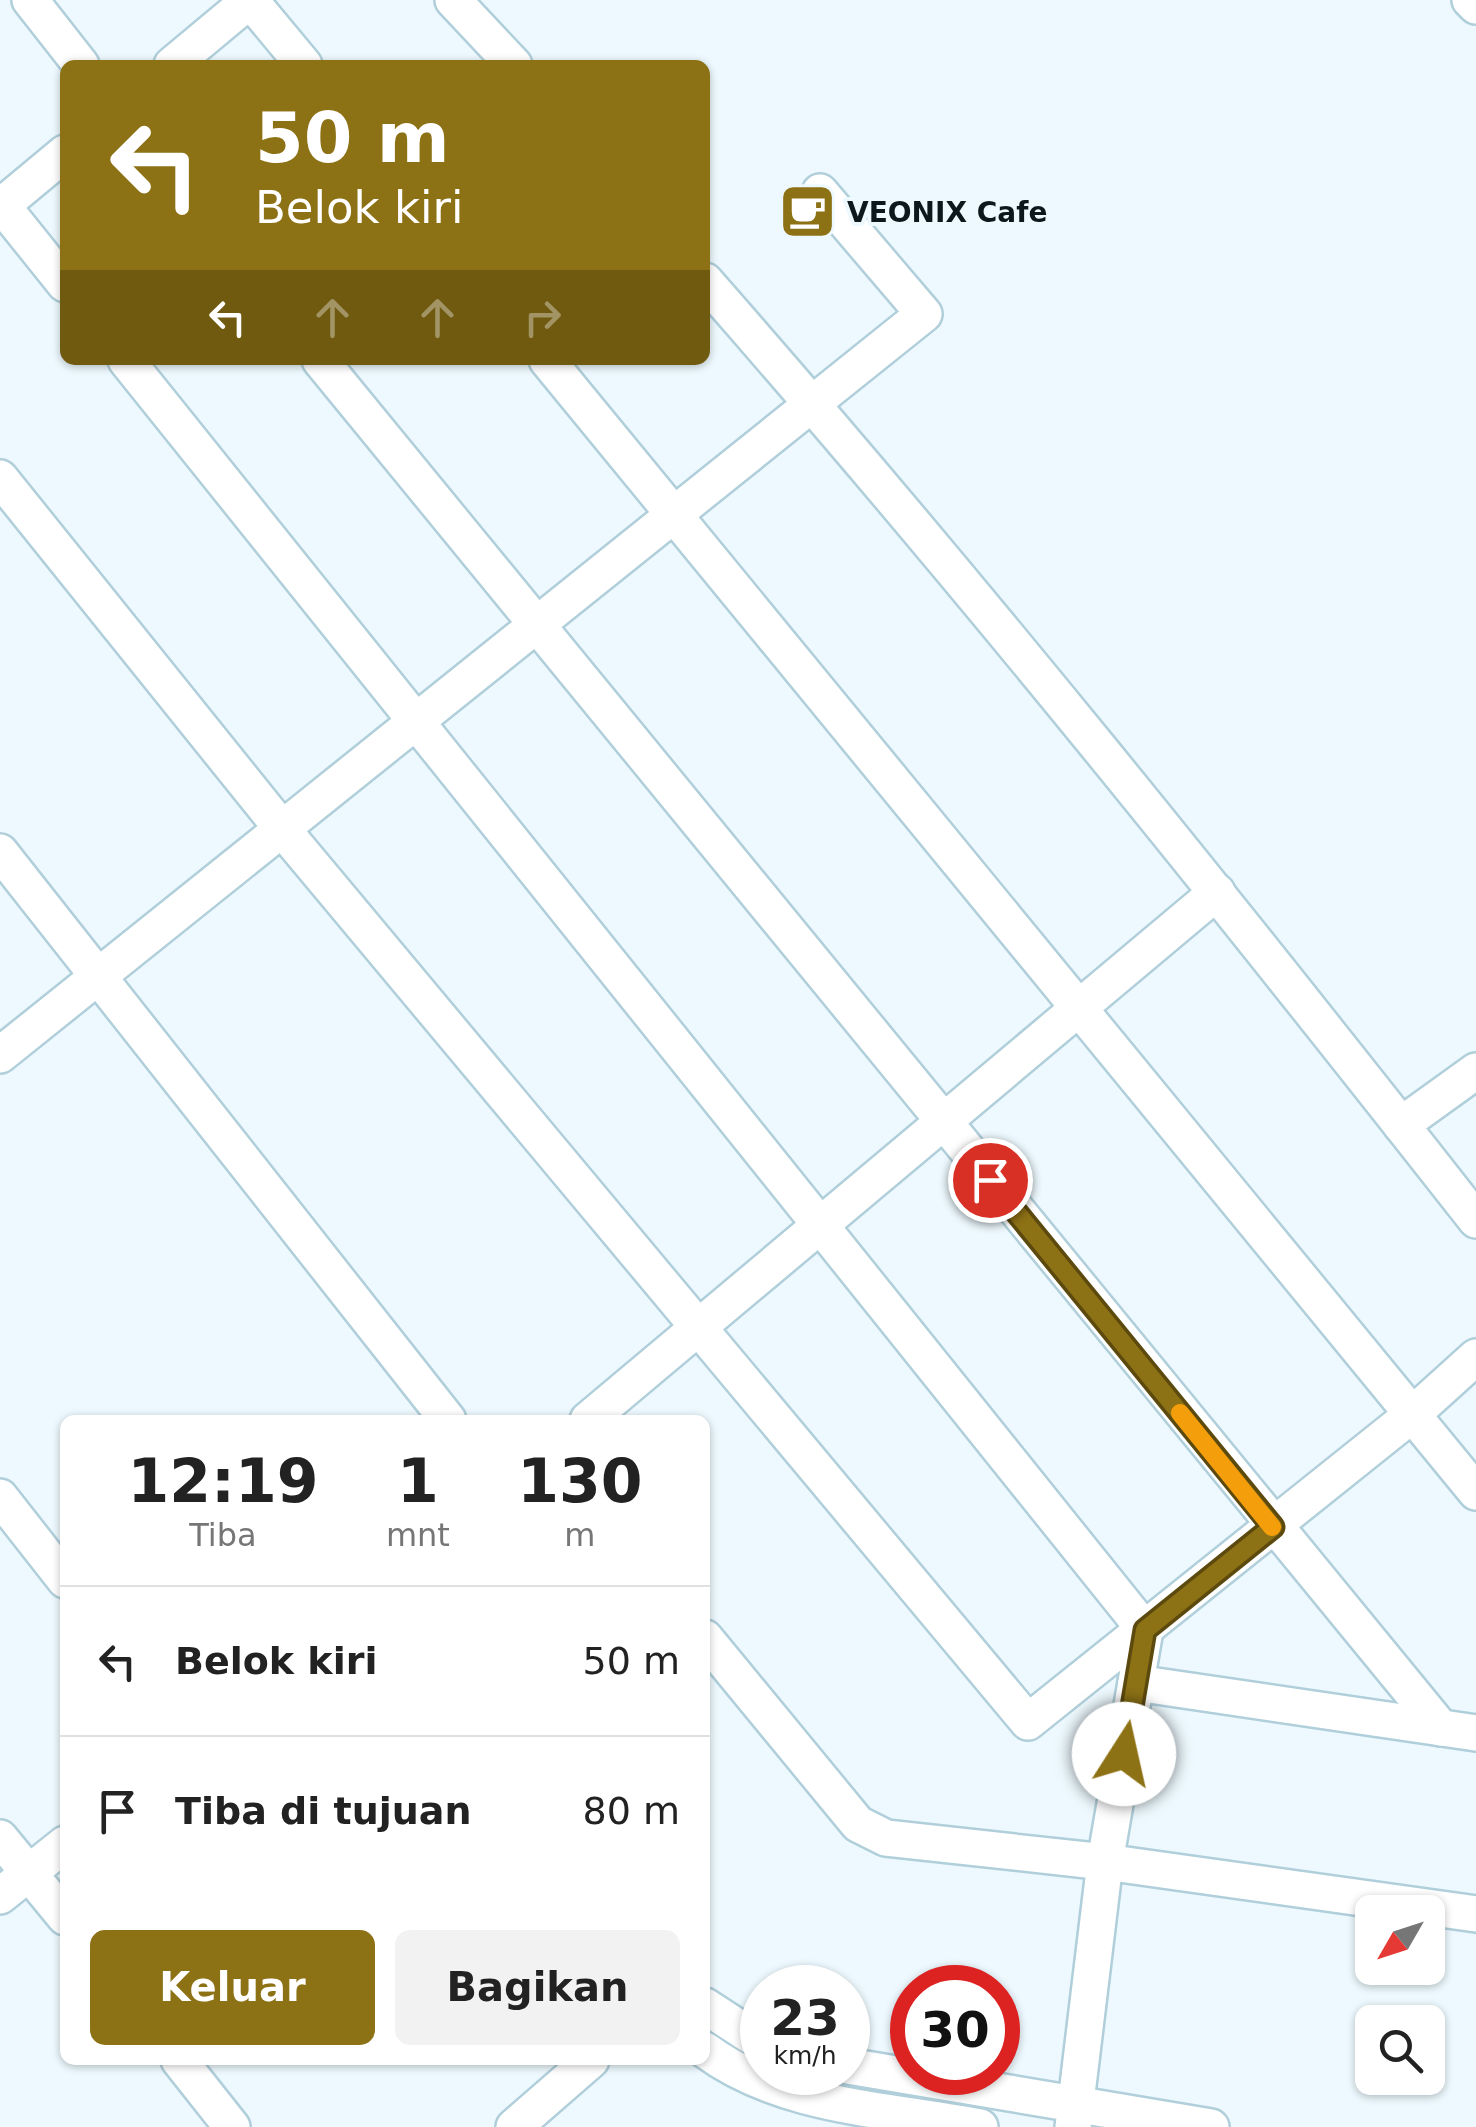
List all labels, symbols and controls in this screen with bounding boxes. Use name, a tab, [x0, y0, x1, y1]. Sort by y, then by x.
text: 50 m	[255, 97, 450, 179]
icon: left	[90, 100, 220, 230]
text: Belok kiri	[255, 181, 464, 234]
cafe icon: VEONIX Cafe	[778, 182, 838, 242]
place label: VEONIX Cafe	[847, 196, 1047, 229]
icon: left	[200, 290, 255, 345]
icon: ahead	[305, 290, 360, 345]
icon: ahead	[410, 290, 465, 345]
icon: right	[515, 290, 570, 345]
pin	[948, 1138, 1033, 1223]
icon: arrive	[963, 1153, 1018, 1208]
text: 12:19	[127, 1446, 318, 1516]
text: 1	[397, 1446, 439, 1516]
text: 130	[517, 1446, 643, 1516]
text: Tiba	[189, 1516, 257, 1554]
text: mnt	[386, 1516, 450, 1554]
text: m	[564, 1516, 596, 1554]
icon: left	[90, 1634, 145, 1689]
text: Belok kiri	[175, 1639, 377, 1683]
text: 50 m	[583, 1639, 680, 1683]
position arrow	[1072, 1702, 1176, 1806]
icon: arrive	[90, 1784, 145, 1839]
text: Tiba di tujuan	[175, 1789, 471, 1833]
text: 80 m	[583, 1789, 680, 1833]
north arrow	[1355, 1895, 1445, 1985]
map controls	[1355, 1895, 1445, 2095]
button: Keluar	[90, 1930, 375, 2045]
button: Bagikan	[395, 1930, 680, 2045]
speed limit sign: 30	[890, 1965, 1020, 2095]
text: 23	[770, 1989, 840, 2047]
button: search	[1355, 2005, 1445, 2095]
text: km/h	[773, 2041, 837, 2070]

